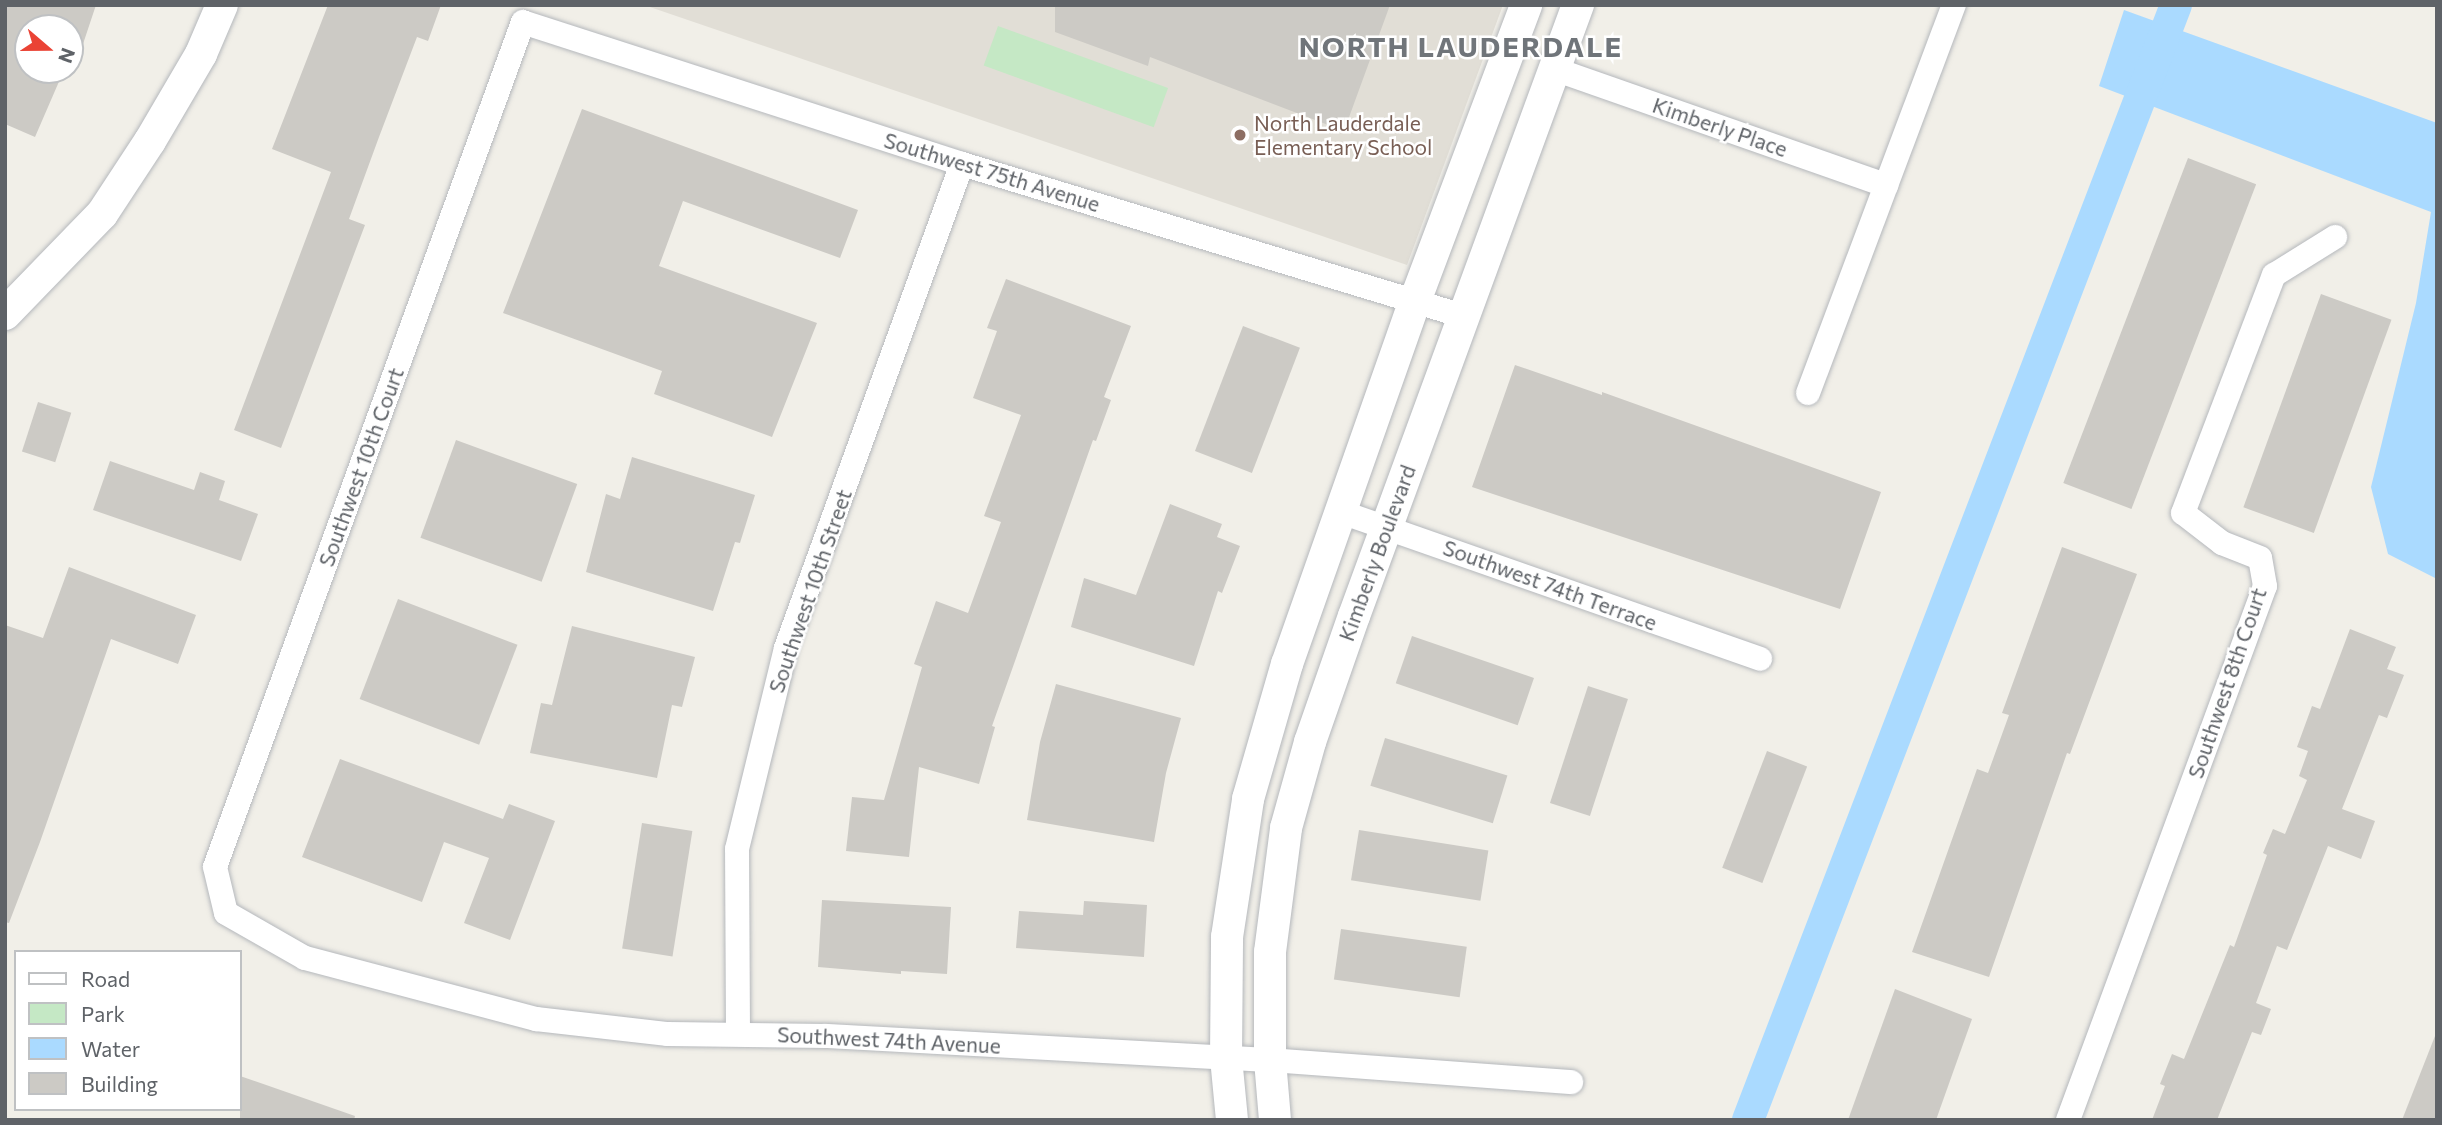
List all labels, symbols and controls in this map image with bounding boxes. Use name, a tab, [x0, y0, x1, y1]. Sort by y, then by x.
north arrow	[14, 14, 84, 84]
district label: NORTH LAUDERDALE	[1301, 29, 1621, 63]
text: N	[54, 45, 81, 66]
street label: Kimberly Place	[1649, 92, 1791, 162]
place label: North Lauderdale Elementary School	[1254, 110, 1432, 160]
street label: Southwest 75th Avenue	[881, 127, 1103, 217]
marker: North Lauderdale Elementary School	[1232, 127, 1248, 143]
street label: Southwest 10th Court	[313, 364, 409, 570]
street label: Kimberly Boulevard	[1333, 461, 1421, 645]
street label: Southwest 10th Street	[763, 486, 857, 696]
street label: Southwest 74th Terrace	[1440, 535, 1660, 635]
street label: Southwest 8th Court	[2183, 584, 2271, 782]
legend	[14, 950, 242, 1111]
text: Road	[81, 966, 130, 991]
text: Park	[81, 1001, 125, 1026]
street label: Southwest 74th Avenue	[777, 1022, 1001, 1058]
text: Water	[81, 1036, 140, 1061]
text: Building	[81, 1071, 158, 1096]

